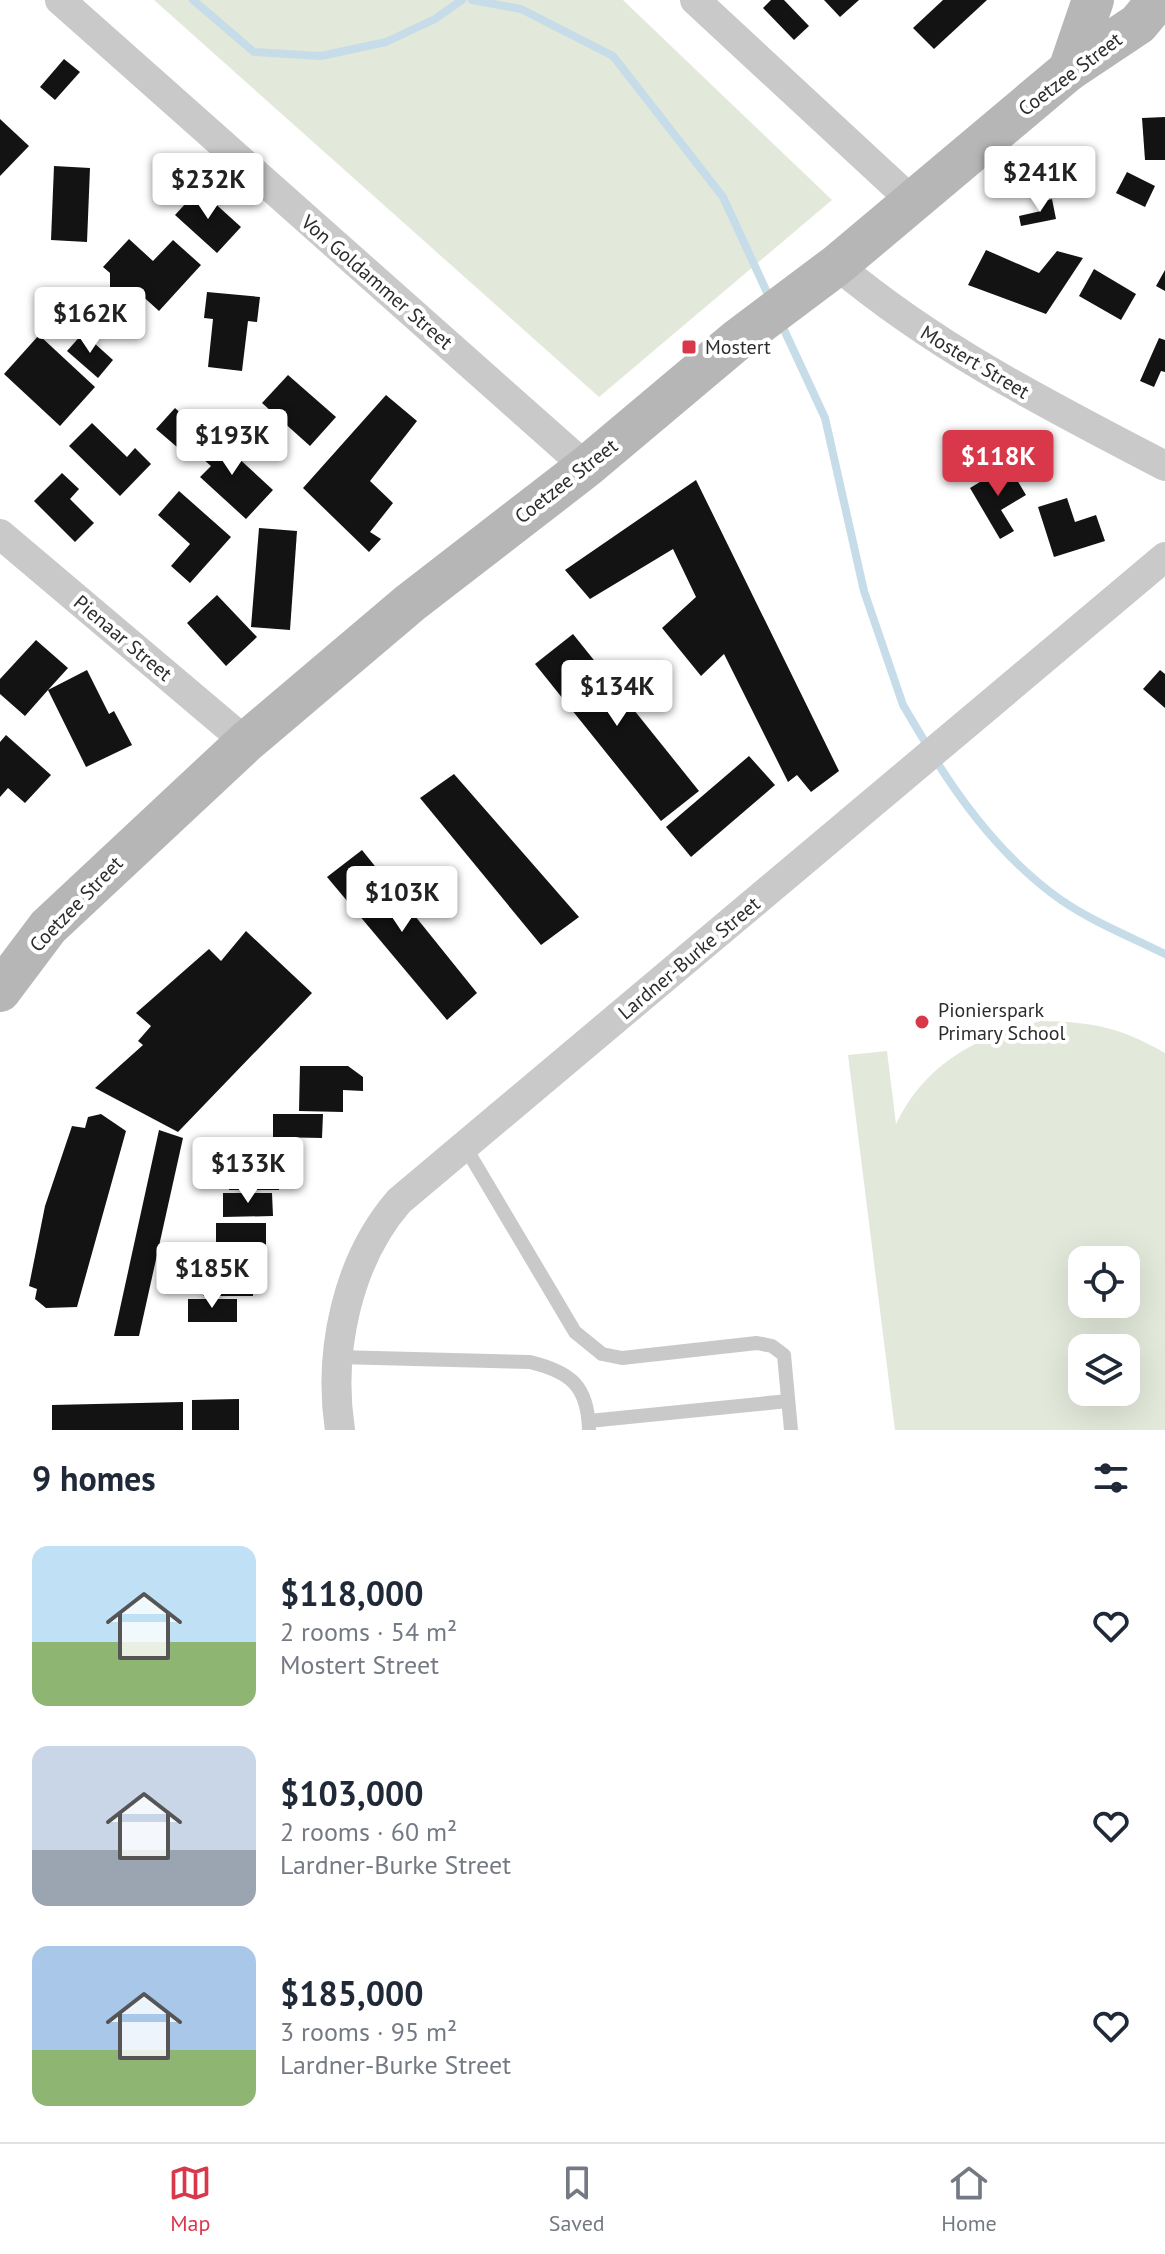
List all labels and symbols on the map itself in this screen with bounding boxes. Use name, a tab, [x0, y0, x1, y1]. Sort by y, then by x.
street label: Coetzee Street	[1013, 26, 1127, 122]
pin: $241K	[984, 146, 1096, 214]
pin: $232K	[152, 153, 264, 221]
street label: Von Goldammer Street	[295, 208, 458, 355]
pin: $162K	[34, 287, 146, 355]
street label: Mostert Street	[916, 319, 1034, 405]
place label: Mostert	[705, 334, 771, 360]
marker: Mostert	[680, 338, 698, 356]
pin: $193K	[176, 409, 288, 477]
pin: $118K	[942, 430, 1054, 498]
street label: Coetzee Street	[509, 433, 623, 529]
street label: Pienaar Street	[68, 589, 178, 687]
pin: $134K	[561, 660, 673, 728]
street label: Coetzee Street	[24, 850, 128, 957]
pin: $103K	[346, 866, 458, 934]
street label: Lardner-Burke Street	[613, 891, 766, 1025]
place label: Pionierspark Primary School	[938, 997, 1066, 1046]
marker: Pionierspark Primary School	[913, 1013, 931, 1031]
pin: $133K	[192, 1137, 304, 1205]
pin: $185K	[156, 1242, 268, 1310]

